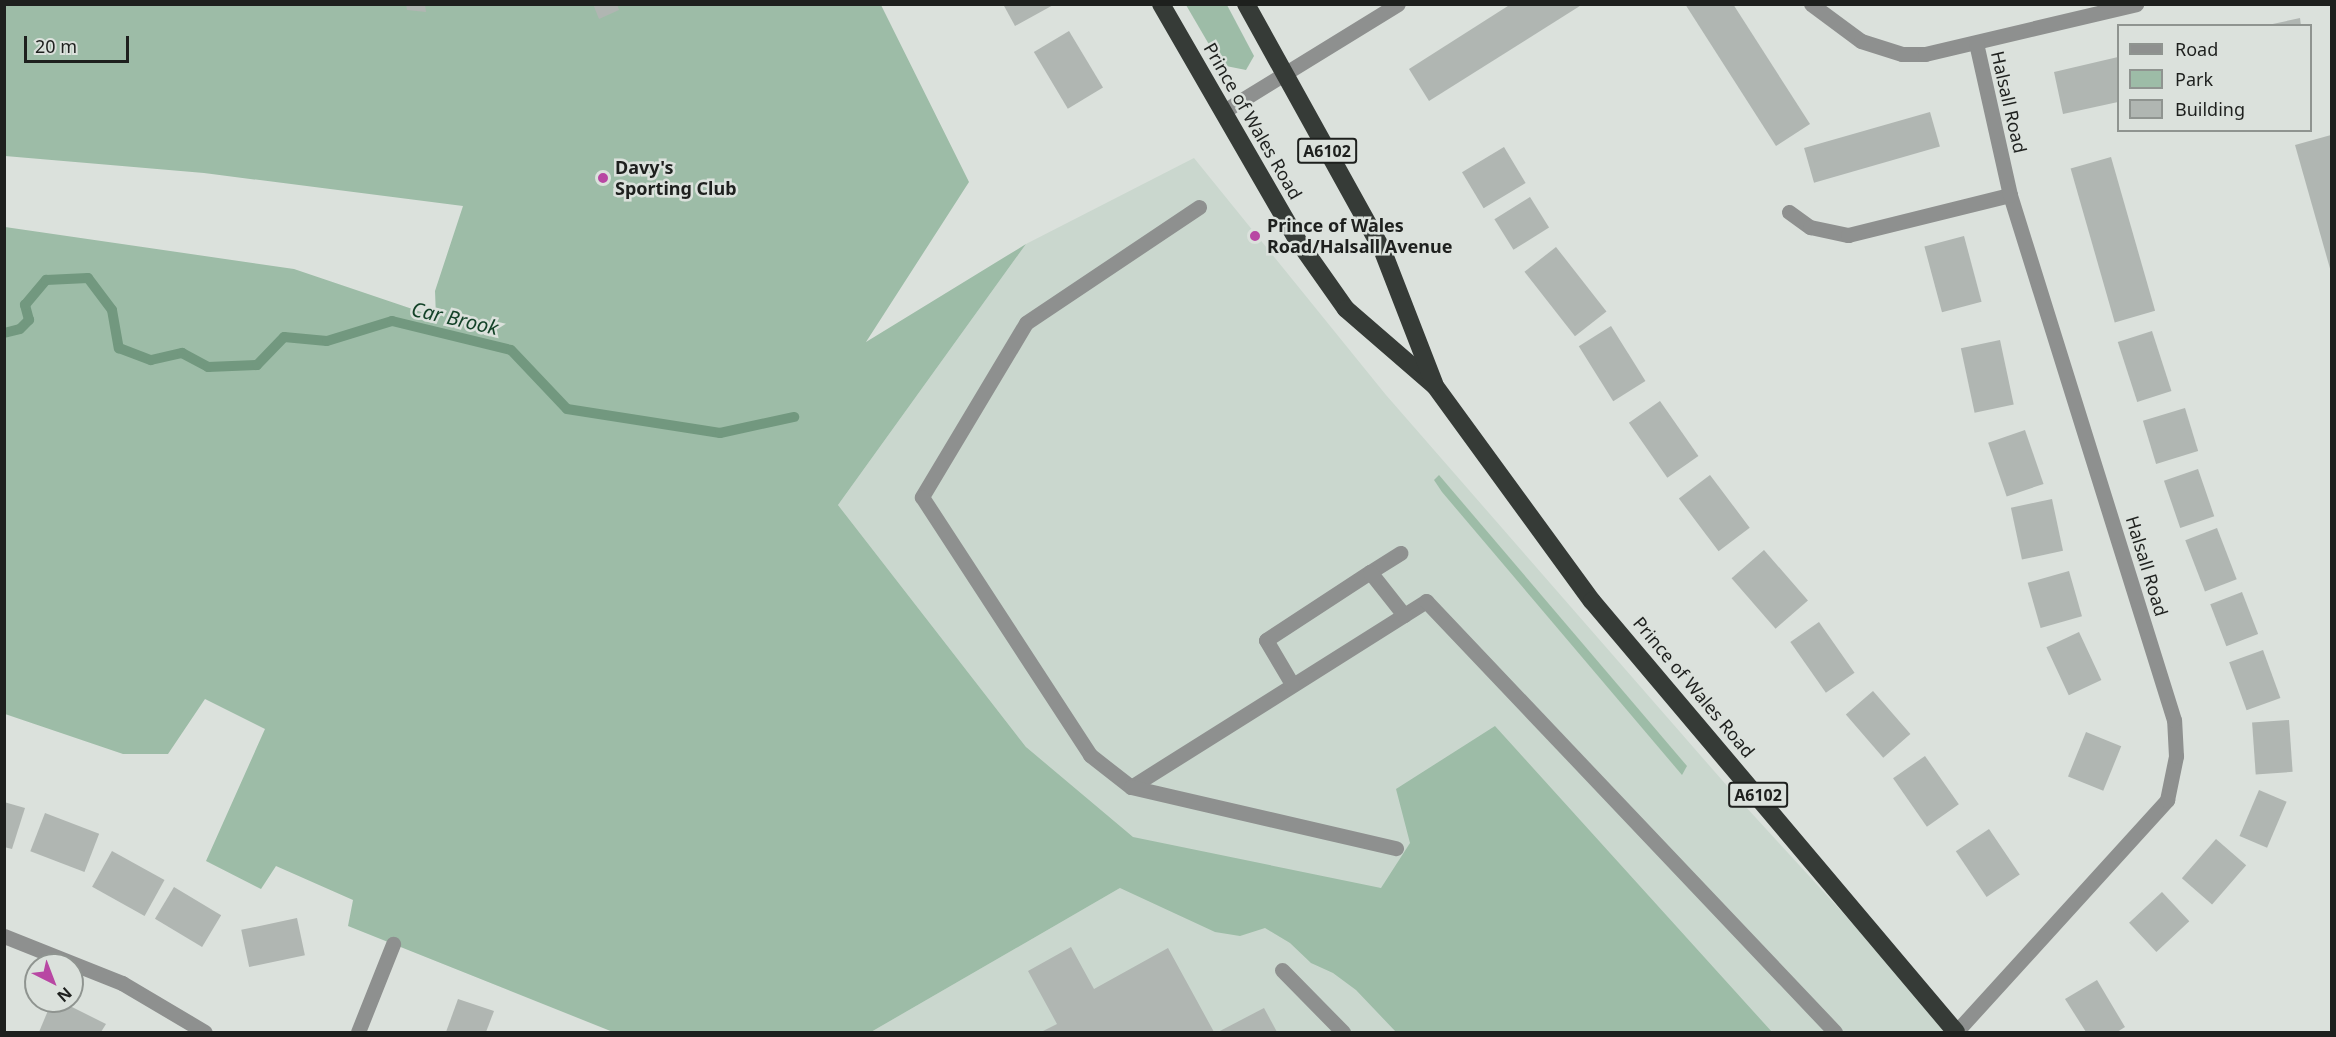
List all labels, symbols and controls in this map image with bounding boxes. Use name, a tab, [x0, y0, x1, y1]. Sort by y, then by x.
scale bar	[27, 24, 132, 62]
legend	[2117, 24, 2312, 132]
text: 20 m	[35, 34, 77, 58]
text: Road	[2175, 37, 2218, 61]
street label: Prince of Wales Road	[1199, 39, 1307, 203]
street label: Halsall Road	[1987, 49, 2031, 155]
text: Park	[2175, 67, 2213, 91]
text: Building	[2175, 97, 2245, 121]
road number: A6102	[1297, 138, 1357, 164]
place label: Davy's Sporting Club	[615, 157, 737, 200]
marker: Davy's Sporting Club	[596, 171, 610, 185]
place label: Prince of Wales Road/Halsall Avenue	[1267, 215, 1452, 258]
marker: Prince of Wales Road/Halsall Avenue	[1248, 229, 1262, 243]
water label: Car Brook	[409, 296, 501, 340]
street label: Halsall Road	[2121, 513, 2173, 619]
street label: Prince of Wales Road	[1629, 612, 1759, 762]
road number: A6102	[1728, 782, 1788, 808]
north arrow	[24, 953, 84, 1013]
text: N	[53, 982, 77, 1007]

